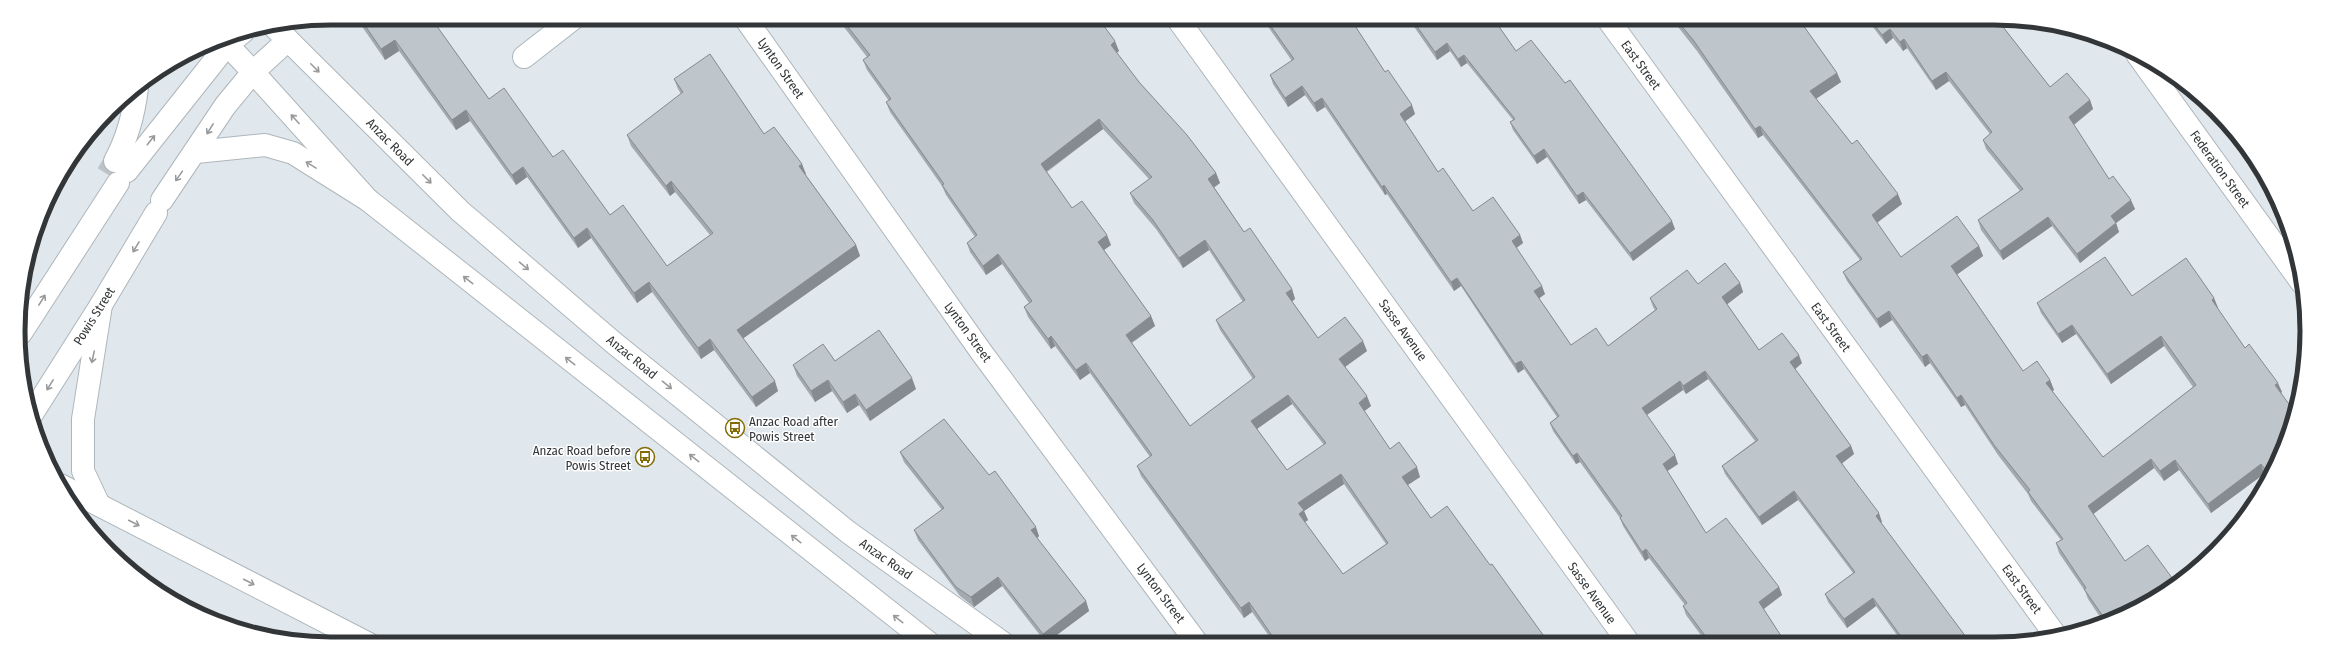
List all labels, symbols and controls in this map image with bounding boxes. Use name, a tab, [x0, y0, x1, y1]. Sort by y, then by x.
street label: Lynton Street	[755, 35, 808, 102]
street label: East Street	[1618, 38, 1664, 93]
one-way arrow	[310, 63, 320, 73]
one-way arrow	[291, 114, 300, 124]
street label: Anzac Road	[363, 115, 417, 169]
one-way arrow	[206, 123, 214, 135]
street label: Federation Street	[2187, 127, 2253, 211]
one-way arrow	[147, 135, 155, 146]
one-way arrow	[305, 160, 317, 168]
one-way arrow	[175, 170, 183, 181]
one-way arrow	[422, 174, 432, 184]
one-way arrow	[131, 241, 139, 253]
one-way arrow	[519, 262, 529, 271]
one-way arrow	[463, 275, 474, 284]
street label: Powis Street	[70, 284, 118, 348]
one-way arrow	[38, 295, 46, 306]
street label: Sasse Avenue	[1376, 296, 1430, 364]
street label: Lynton Street	[941, 299, 995, 365]
street label: East Street	[1808, 300, 1854, 355]
street label: Anzac Road	[604, 332, 660, 382]
one-way arrow	[88, 350, 96, 363]
one-way arrow	[565, 356, 576, 365]
one-way arrow	[46, 379, 54, 391]
one-way arrow	[661, 381, 672, 390]
place label: Anzac Road after Powis Street	[749, 414, 838, 444]
bus stop icon: Anzac Road after Powis Street	[724, 417, 746, 439]
place label: Anzac Road before Powis Street	[533, 443, 632, 473]
bus stop icon: Anzac Road before Powis Street	[634, 446, 656, 468]
one-way arrow	[688, 454, 699, 463]
one-way arrow	[128, 519, 140, 527]
one-way arrow	[791, 534, 802, 543]
street label: Anzac Road	[857, 535, 915, 583]
street label: Sasse Avenue	[1565, 559, 1619, 627]
street label: Lynton Street	[1134, 560, 1189, 626]
street label: East Street	[1999, 562, 2045, 617]
one-way arrow	[243, 579, 255, 586]
one-way arrow	[893, 615, 904, 623]

